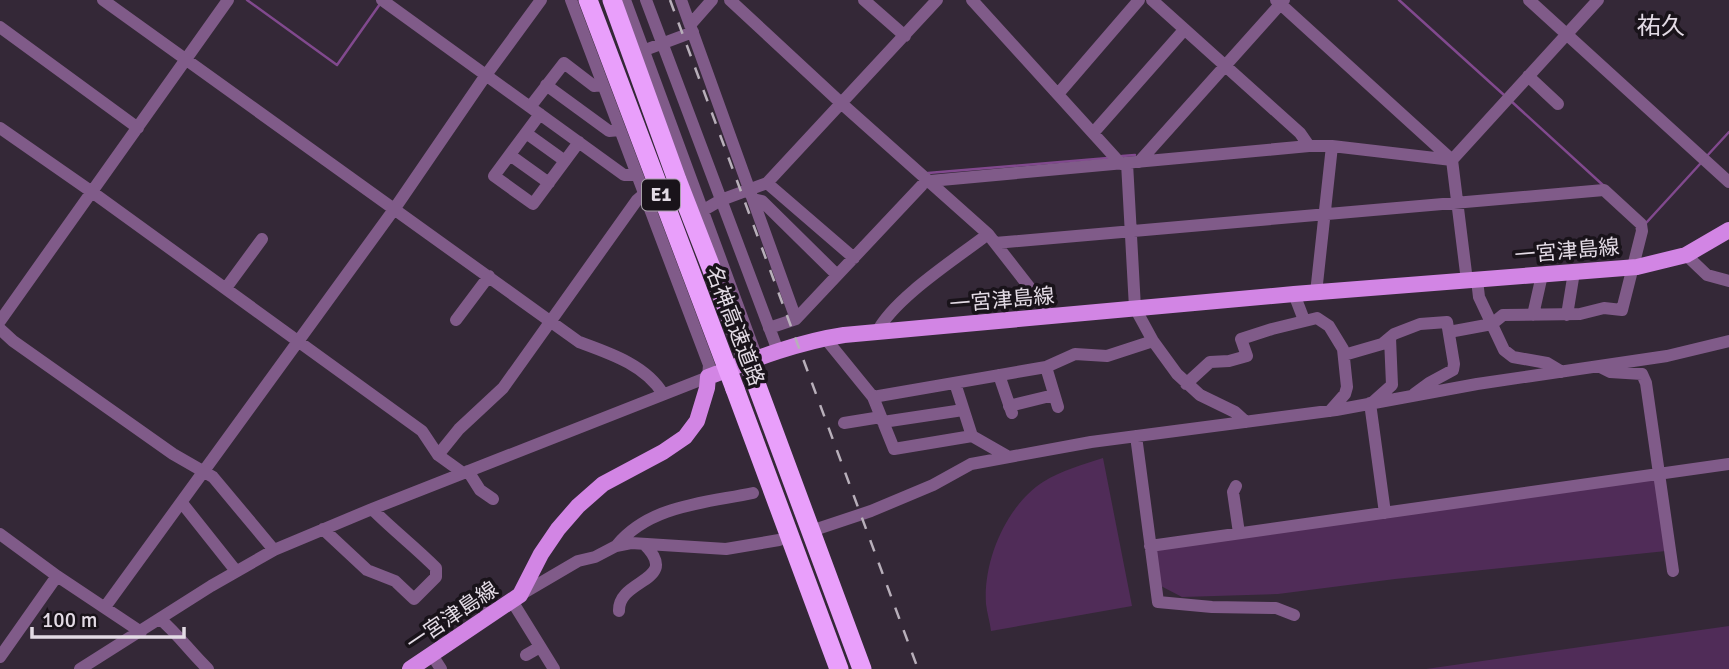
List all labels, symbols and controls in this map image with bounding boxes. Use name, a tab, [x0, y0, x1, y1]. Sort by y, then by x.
district label: 祐久	[1637, 11, 1685, 41]
road number: E1	[642, 180, 680, 210]
street label: 一宮津島線	[1514, 233, 1620, 269]
street label: 名神高速道路	[700, 263, 770, 389]
street label: 一宮津島線	[949, 282, 1055, 318]
street label: 一宮津島線	[401, 576, 503, 656]
scale bar	[32, 596, 184, 640]
text: 100 m	[42, 607, 97, 633]

